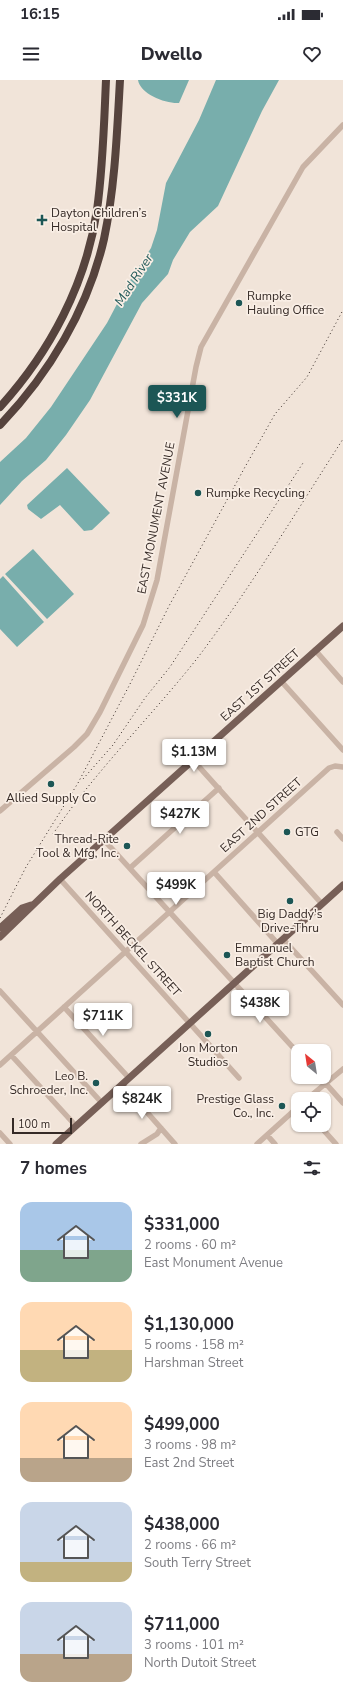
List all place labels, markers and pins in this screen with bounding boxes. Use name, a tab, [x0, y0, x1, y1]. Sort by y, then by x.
place label: Dayton Children’s Hospital	[51, 205, 147, 235]
marker: Dayton Children’s Hospital	[36, 214, 48, 226]
place label: Rumpke Hauling Office	[247, 288, 324, 318]
marker: Rumpke Hauling Office	[234, 298, 244, 308]
pin: $331K	[149, 385, 205, 419]
place label: Rumpke Recycling	[206, 485, 305, 501]
marker: Rumpke Recycling	[193, 488, 203, 498]
pin: $1.13M	[161, 739, 227, 773]
marker: Allied Supply Co	[46, 779, 56, 789]
place label: Allied Supply Co	[6, 790, 96, 806]
pin: $427K	[152, 801, 208, 835]
place label: GTG	[295, 824, 319, 840]
marker: GTG	[282, 827, 292, 837]
place label: Thread-Rite Tool & Mfg, Inc.	[36, 831, 119, 861]
marker: Thread-Rite Tool & Mfg, Inc.	[122, 841, 132, 851]
pin: $499K	[148, 872, 204, 906]
marker: Big Daddy's Drive-Thru	[285, 896, 295, 906]
place label: Big Daddy's Drive-Thru	[258, 906, 323, 936]
place label: Emmanuel Baptist Church	[235, 940, 315, 970]
marker: Emmanuel Baptist Church	[222, 950, 232, 960]
pin: $438K	[232, 990, 288, 1024]
pin: $711K	[75, 1003, 131, 1037]
marker: Jon Morton Studios	[203, 1029, 213, 1039]
place label: Jon Morton Studios	[177, 1040, 238, 1070]
place label: Leo B. Schroeder, Inc.	[9, 1068, 88, 1098]
marker: Leo B. Schroeder, Inc.	[91, 1078, 101, 1088]
pin: $824K	[114, 1086, 170, 1120]
place label: Prestige Glass Co., Inc.	[197, 1091, 274, 1121]
marker: Prestige Glass Co., Inc.	[277, 1101, 287, 1111]

